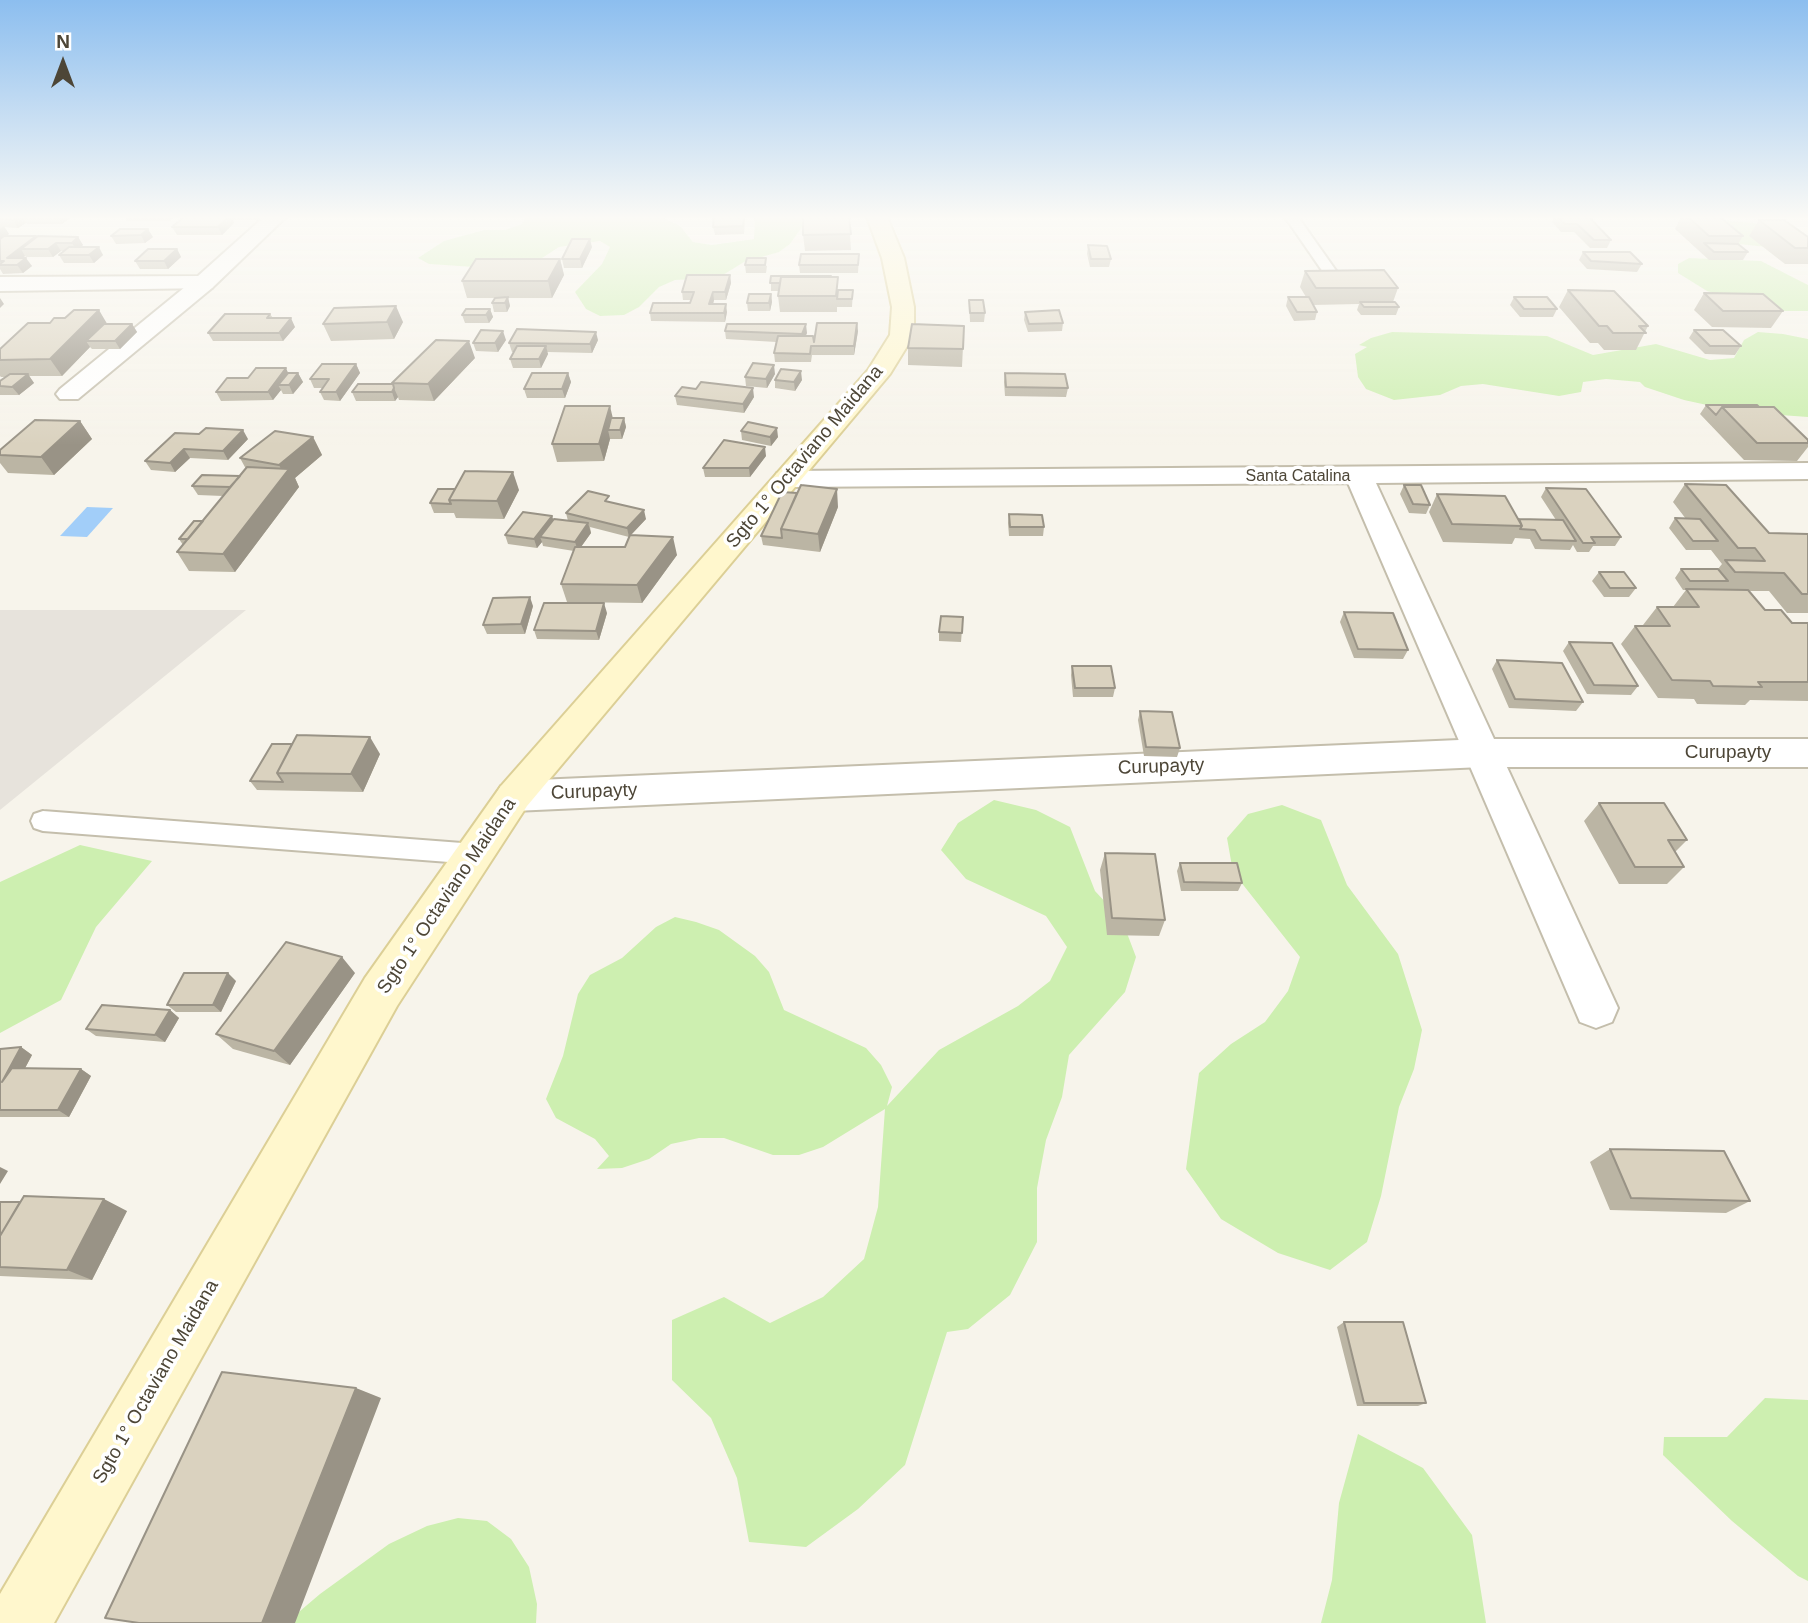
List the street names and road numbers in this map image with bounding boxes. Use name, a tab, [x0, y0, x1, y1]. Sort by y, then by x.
street label: Sgto 1° Octaviano Maidana	[722, 361, 888, 553]
street label: Santa Catalina	[1246, 467, 1350, 487]
street label: Curupayty	[1685, 742, 1771, 764]
street label: Curupayty	[1117, 754, 1205, 780]
street label: Curupayty	[550, 779, 638, 805]
street label: Sgto 1° Octaviano Maidana	[373, 794, 521, 998]
street label: Sgto 1° Octaviano Maidana	[88, 1276, 224, 1488]

